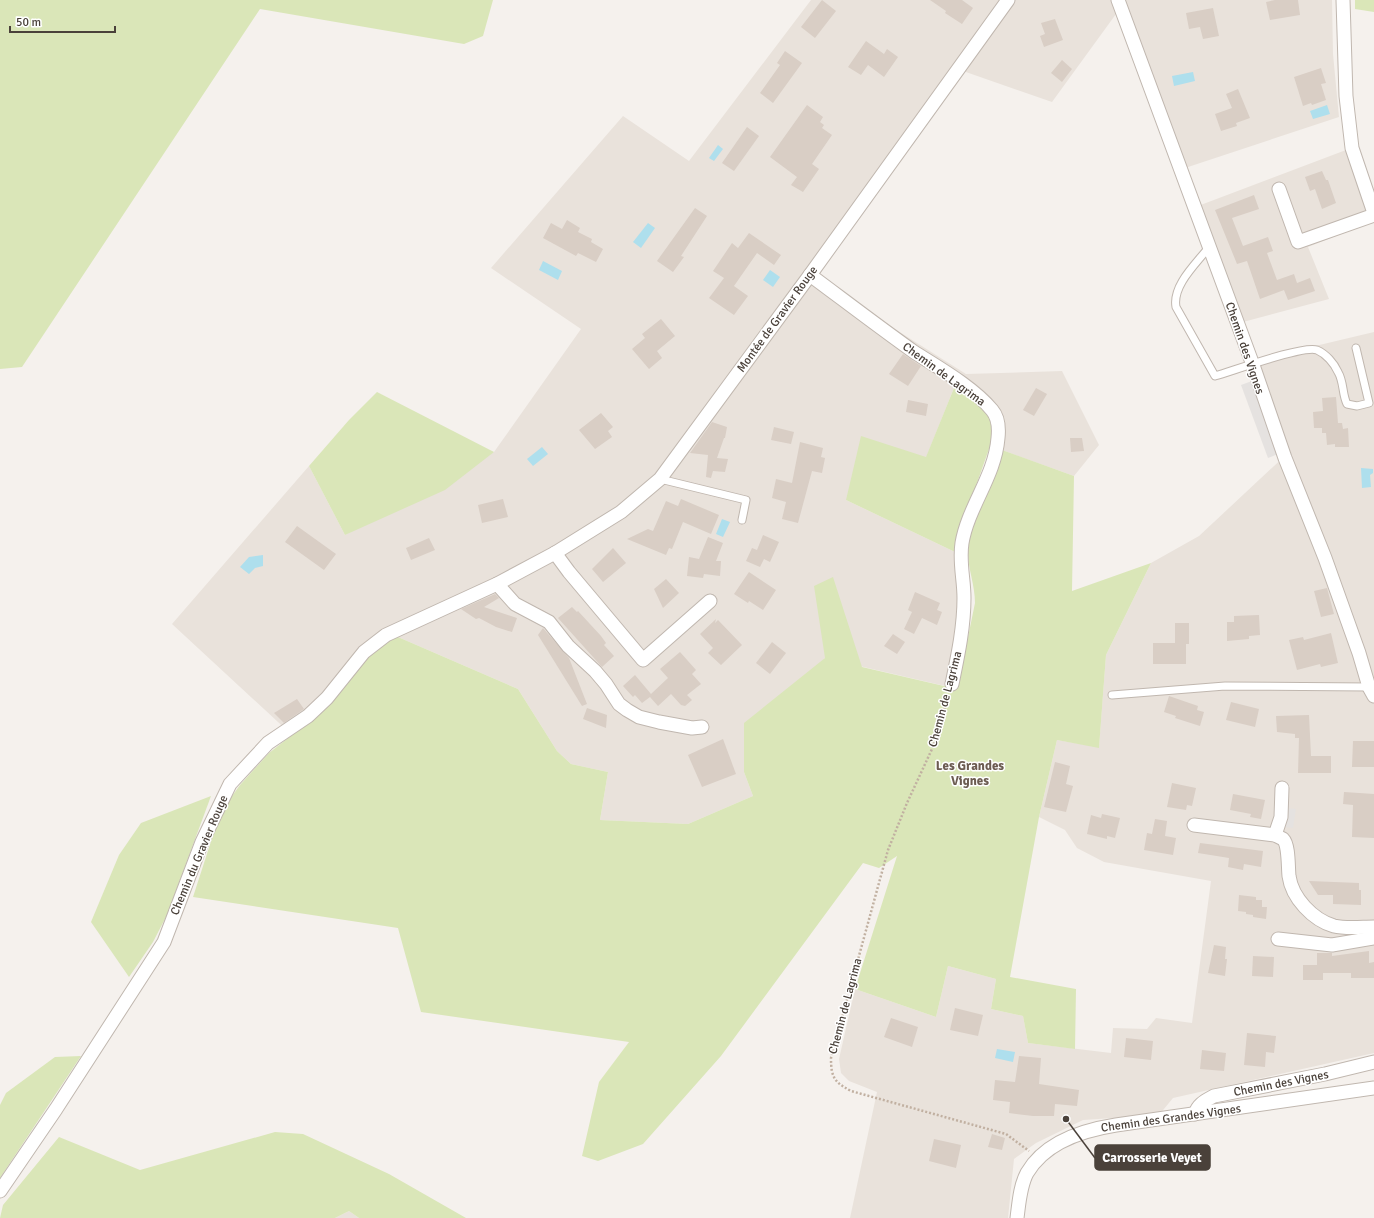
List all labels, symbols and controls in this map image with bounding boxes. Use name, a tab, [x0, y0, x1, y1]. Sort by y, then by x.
scale bar	[10, 8, 115, 34]
text: 50 m	[16, 15, 41, 30]
street label: Montée de Gravier Rouge	[734, 263, 821, 375]
street label: Chemin des Vignes	[1222, 300, 1267, 396]
street label: Chemin de Lagrima	[899, 339, 988, 410]
street label: Chemin de Lagrima	[925, 649, 966, 749]
district label: Les Grandes Vignes	[936, 758, 1004, 789]
street label: Chemin du Gravier Rouge	[167, 793, 232, 918]
street label: Chemin de Lagrima	[825, 956, 866, 1056]
street label: Chemin des Vignes	[1232, 1067, 1330, 1100]
street label: Chemin des Grandes Vignes	[1100, 1101, 1242, 1136]
callout: Carrosserie Veyet	[1095, 1145, 1210, 1170]
text: Carrosserie Veyet	[1102, 1150, 1202, 1166]

